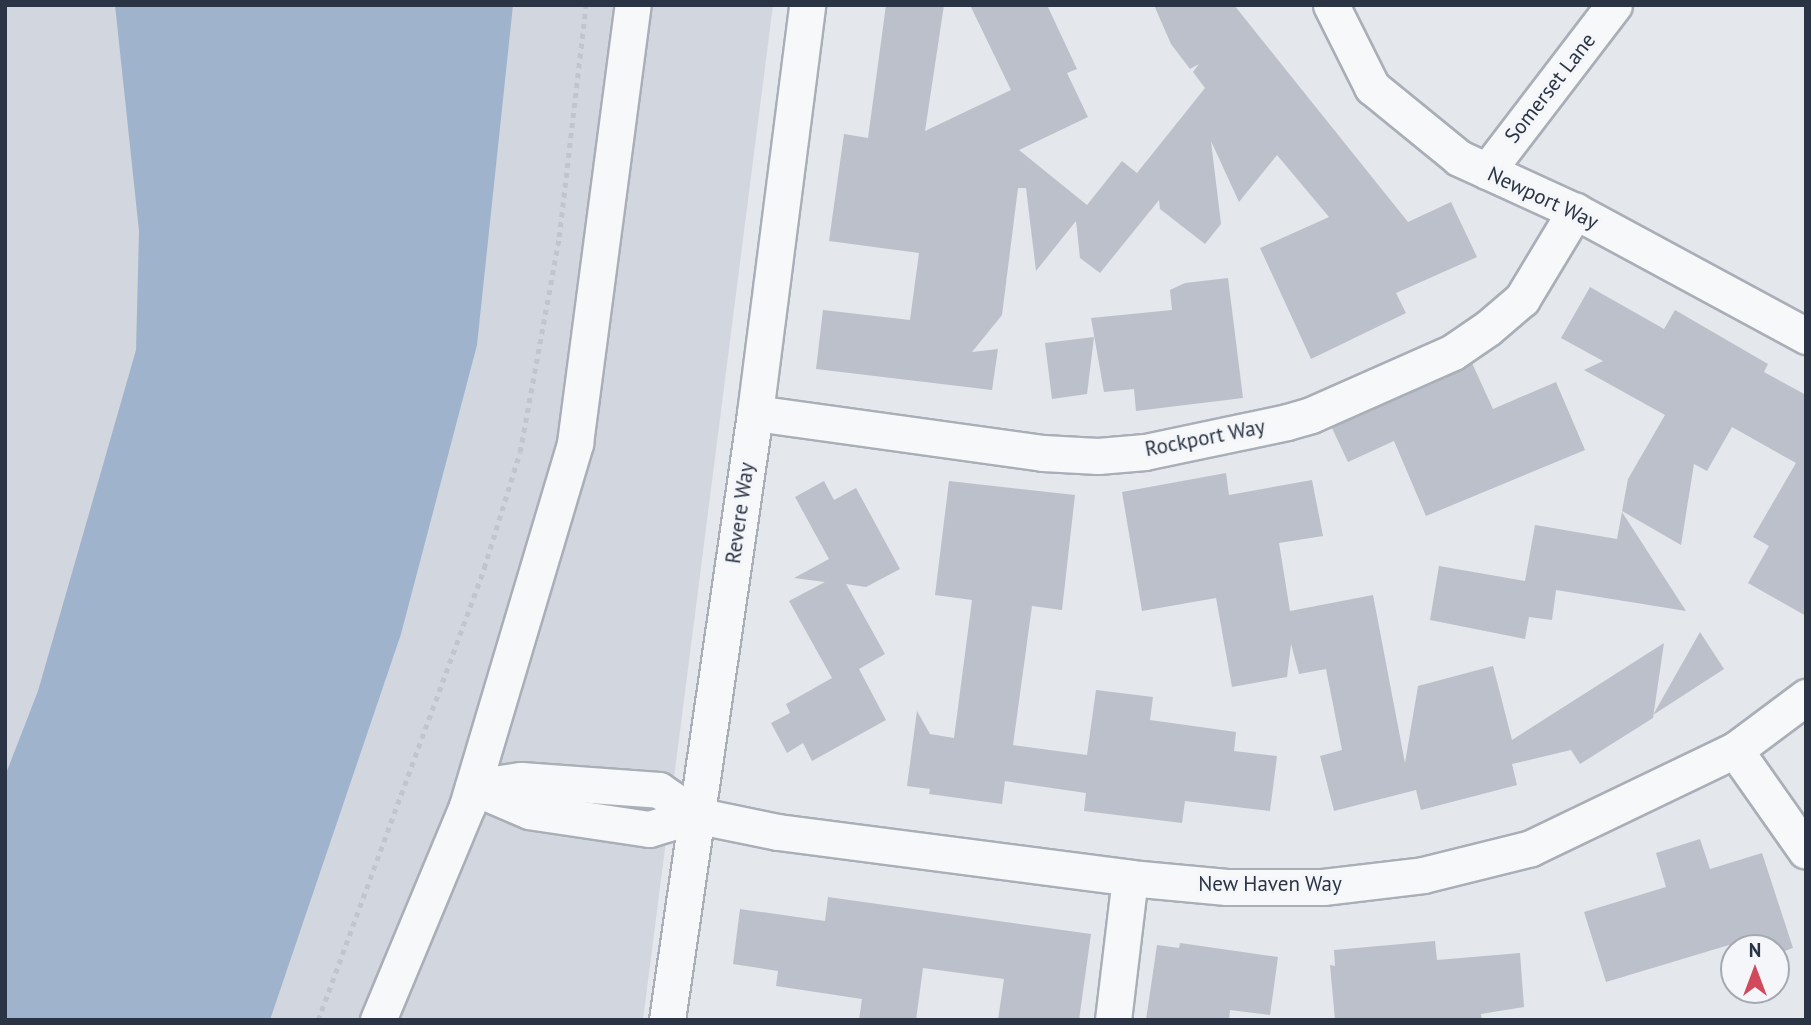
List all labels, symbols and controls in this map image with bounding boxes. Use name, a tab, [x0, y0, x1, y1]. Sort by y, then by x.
street label: Somerset Lane	[1499, 28, 1601, 148]
street label: Newport Way	[1483, 161, 1603, 235]
street label: Rockport Way	[1143, 414, 1267, 462]
street label: Revere Way	[720, 461, 760, 565]
street label: New Haven Way	[1198, 871, 1342, 897]
north arrow	[1720, 934, 1790, 1004]
text: N	[1749, 938, 1761, 962]

